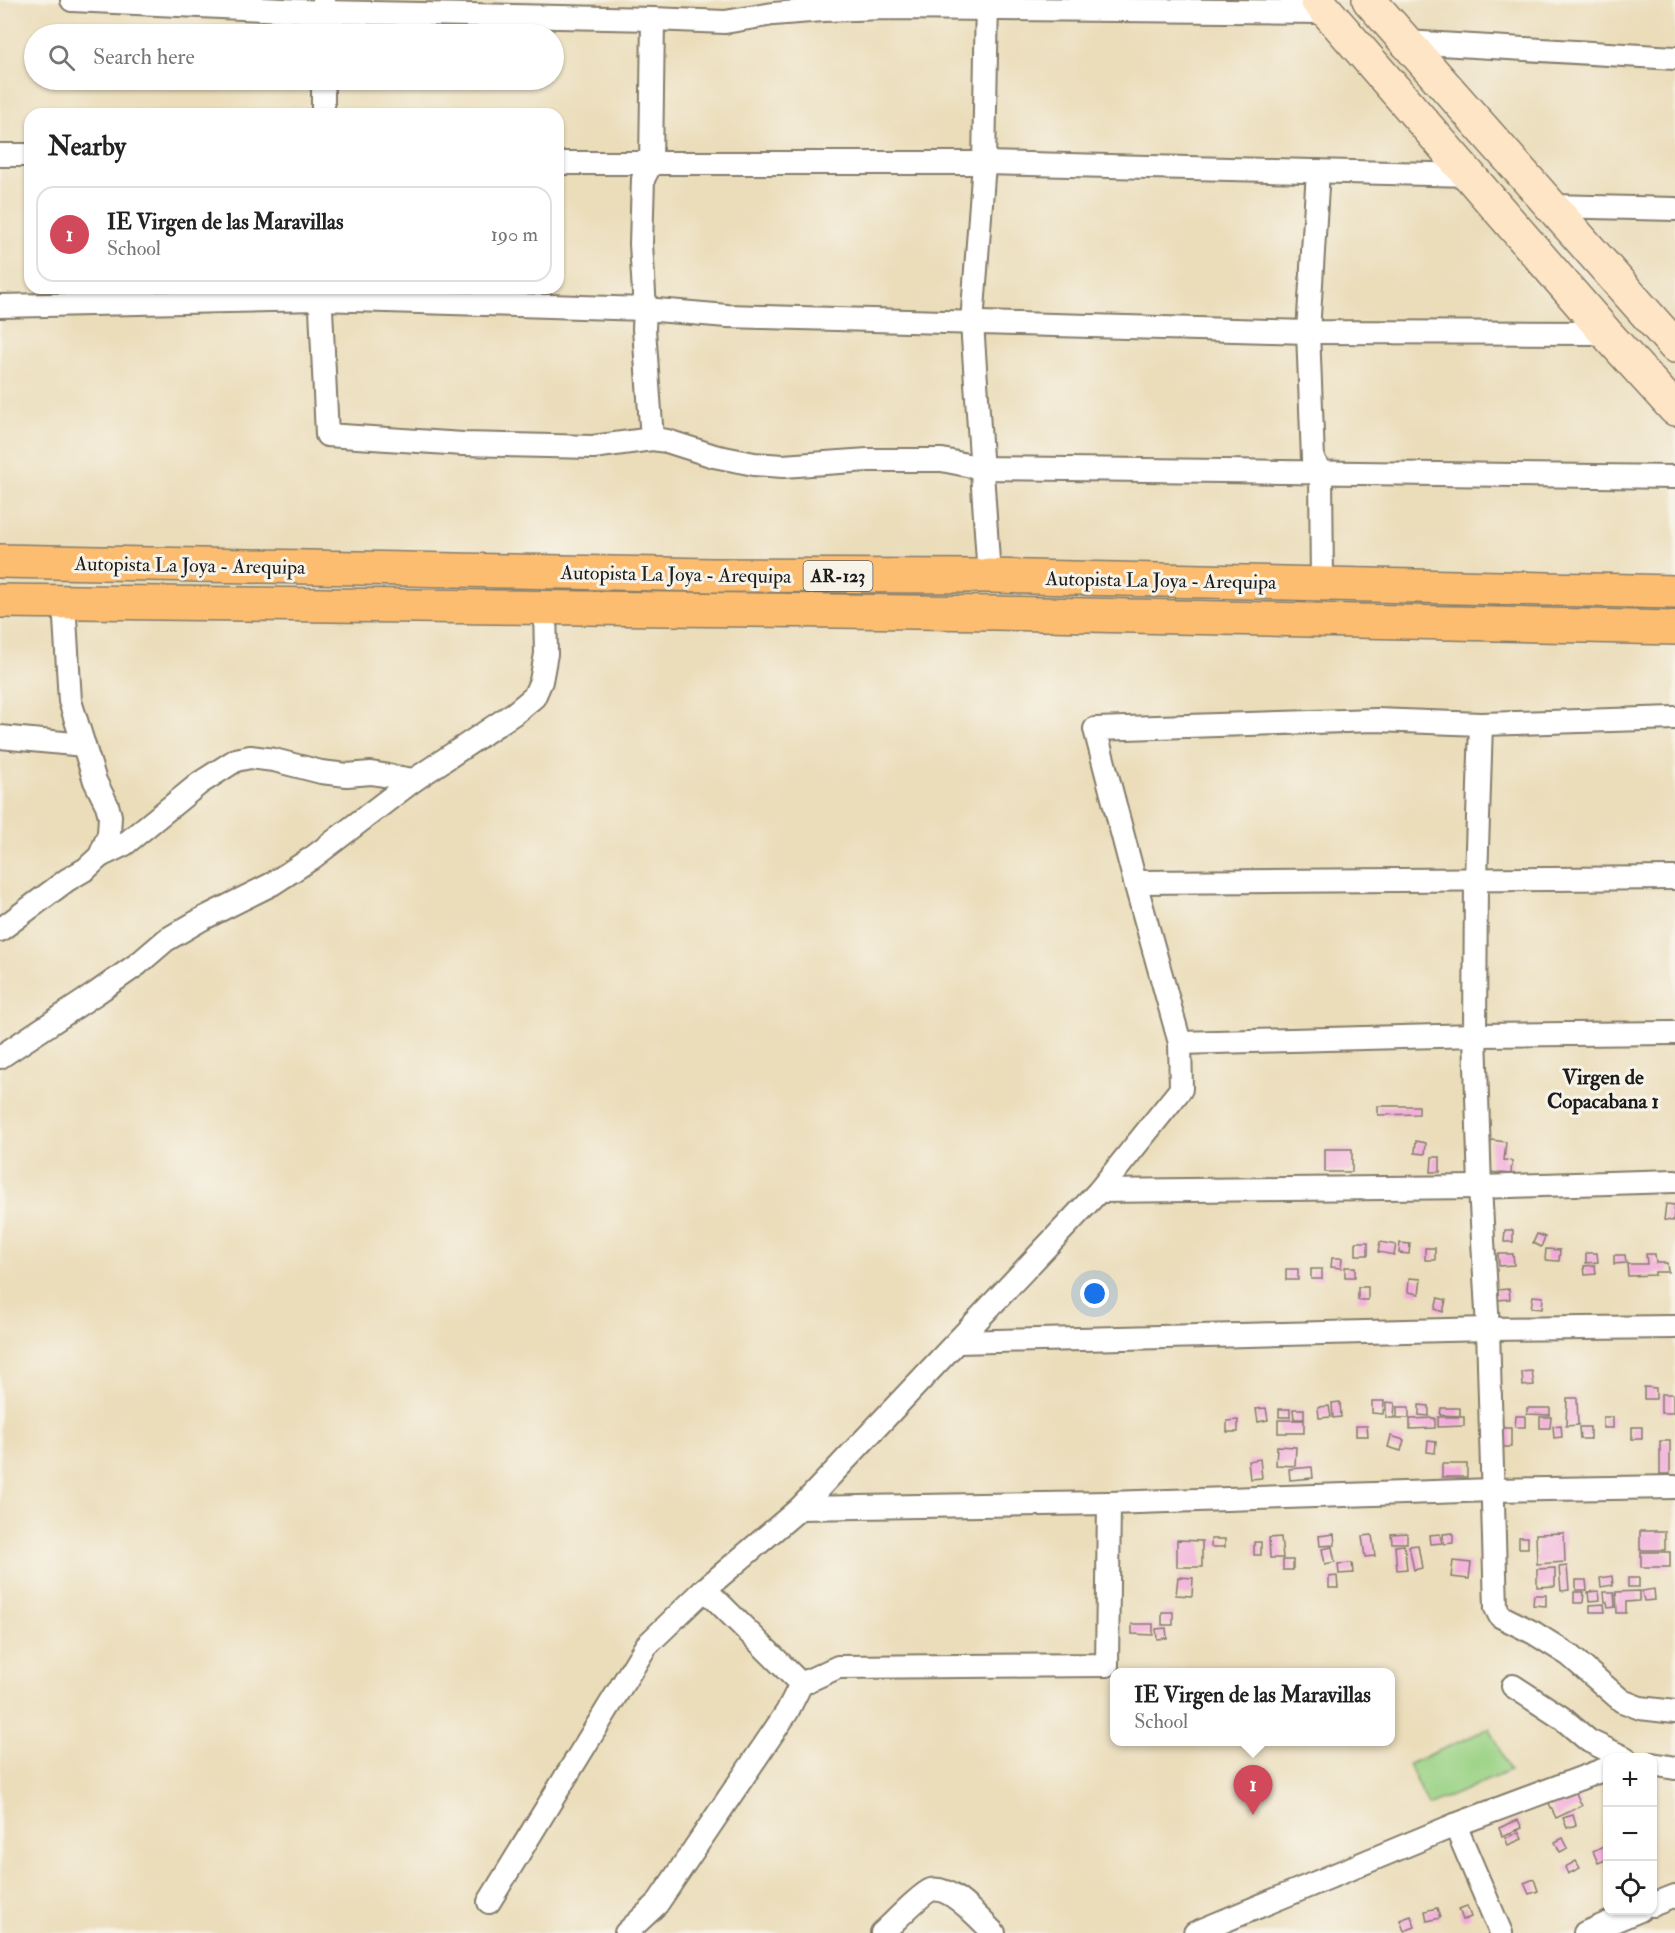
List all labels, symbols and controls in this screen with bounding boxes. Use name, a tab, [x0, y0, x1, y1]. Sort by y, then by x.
search box	[24, 24, 564, 90]
icon: search	[45, 41, 78, 74]
text: Search here	[93, 43, 195, 71]
text: Nearby	[48, 131, 126, 163]
text: IE Virgen de las Maravillas	[107, 208, 344, 236]
text: 1	[66, 222, 73, 247]
text: 190 m	[491, 222, 538, 247]
text: School	[107, 236, 161, 261]
street label: Autopista La Joya - Arequipa	[73, 551, 306, 581]
street label: Autopista La Joya - Arequipa	[559, 560, 792, 590]
road number: AR-123	[804, 561, 872, 591]
street label: Autopista La Joya - Arequipa	[1044, 566, 1277, 596]
district label: Virgen de Copacabana 1	[1547, 1064, 1659, 1115]
your location	[1080, 1279, 1109, 1308]
popup	[1110, 1668, 1395, 1746]
text: IE Virgen de las Maravillas	[1134, 1681, 1371, 1709]
text: School	[1134, 1709, 1188, 1734]
map controls	[1603, 1753, 1657, 1915]
button: +	[1603, 1753, 1657, 1807]
pin: 1	[1234, 1766, 1272, 1815]
button: −	[1603, 1807, 1657, 1861]
button: locate	[1603, 1861, 1657, 1915]

